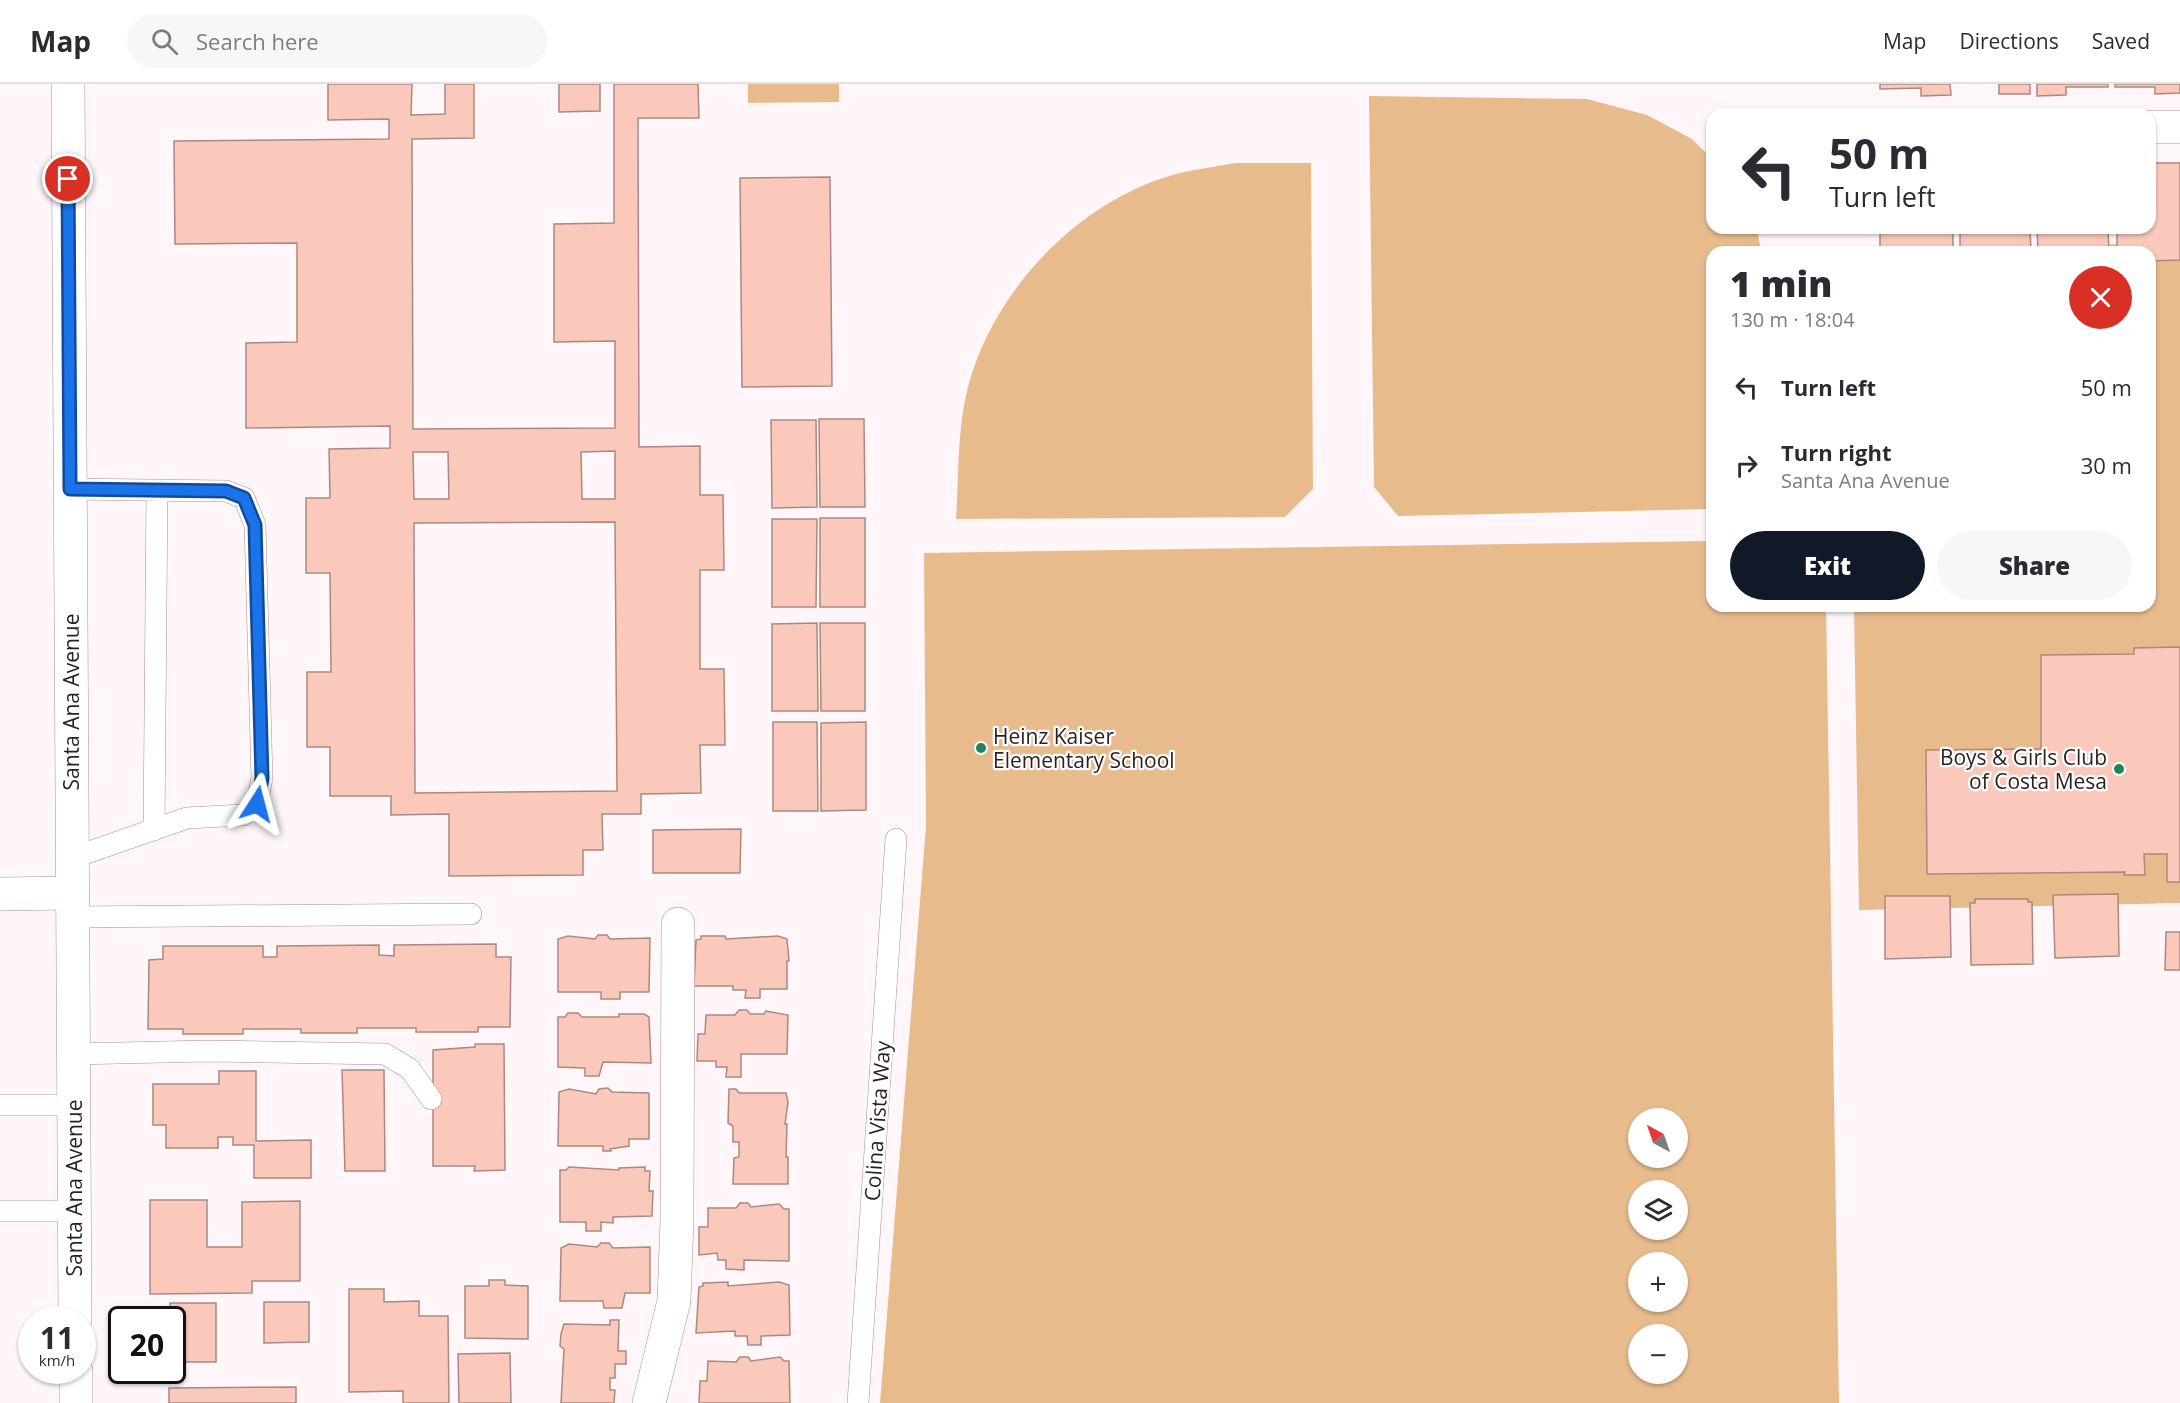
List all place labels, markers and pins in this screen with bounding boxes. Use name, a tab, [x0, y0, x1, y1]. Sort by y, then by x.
pin	[42, 153, 93, 204]
place label: Heinz Kaiser Elementary School	[993, 722, 1175, 774]
marker: Heinz Kaiser Elementary School	[974, 741, 988, 755]
place label: Boys & Girls Club of Costa Mesa	[1940, 743, 2107, 795]
marker: Boys & Girls Club of Costa Mesa	[2112, 762, 2126, 776]

